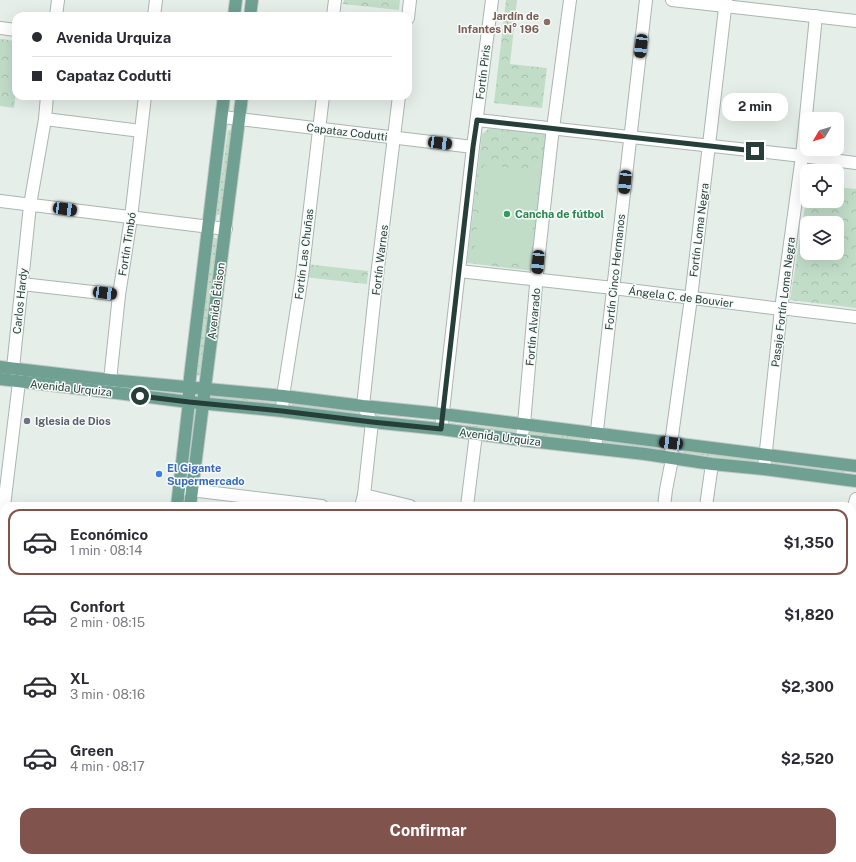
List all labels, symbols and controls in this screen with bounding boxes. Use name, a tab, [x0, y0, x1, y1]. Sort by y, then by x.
place label: Jardín de Infantes N° 196	[458, 10, 539, 35]
marker: Jardín de Infantes N° 196	[542, 17, 552, 27]
text: Avenida Urquiza	[56, 29, 171, 46]
car	[634, 33, 648, 59]
street label: Fortín Piris	[474, 43, 492, 100]
text: Capataz Codutti	[56, 67, 171, 84]
callout: 2 min	[722, 93, 788, 121]
text: 2 min	[738, 99, 772, 114]
north arrow	[800, 112, 844, 156]
map controls	[800, 112, 844, 260]
street label: Capataz Codutti	[306, 121, 388, 143]
car	[427, 136, 453, 150]
route end	[746, 142, 764, 160]
button: locate	[800, 164, 844, 208]
car	[618, 169, 632, 195]
street label: Fortín Loma Negra	[687, 182, 711, 278]
car	[52, 201, 78, 217]
street label: Fortín Las Chuñas	[292, 207, 316, 300]
place label: Cancha de fútbol	[515, 208, 605, 220]
marker: Cancha de fútbol	[502, 209, 512, 219]
street label: Fortín Timbó	[116, 211, 138, 277]
street label: Fortín Cinco Hermanos	[603, 213, 627, 331]
button: layers	[800, 216, 844, 260]
street label: Fortín Warnes	[370, 224, 390, 296]
street label: Pasaje Fortín Loma Negra	[769, 236, 797, 368]
car	[531, 250, 545, 274]
street label: Avenida Édison	[204, 262, 227, 340]
street label: Carlos Hardy	[11, 267, 29, 335]
street label: Ángela C. de Bouvier	[628, 284, 734, 309]
car	[92, 286, 118, 300]
street label: Fortín Alvarado	[524, 288, 542, 366]
street label: Avenida Urquiza	[29, 378, 113, 398]
route start	[131, 387, 149, 405]
place label: Iglesia de Dios	[35, 415, 111, 427]
marker: Iglesia de Dios	[22, 416, 32, 426]
street label: Avenida Urquiza	[458, 426, 542, 448]
car	[658, 436, 684, 450]
place label: El Gigante Supermercado	[167, 462, 245, 487]
marker: El Gigante Supermercado	[154, 469, 164, 479]
icon: car	[22, 524, 58, 560]
text: Económico	[70, 526, 148, 543]
text: $1,350	[783, 534, 834, 551]
text: 1 min · 08:14	[70, 543, 142, 558]
icon: car	[22, 596, 58, 632]
text: Confort	[70, 598, 125, 615]
text: $1,820	[784, 606, 834, 623]
text: 2 min · 08:15	[70, 615, 145, 630]
icon: car	[22, 668, 58, 704]
text: XL	[70, 670, 89, 687]
text: $2,300	[781, 678, 834, 695]
text: 3 min · 08:16	[70, 687, 145, 702]
icon: car	[22, 740, 58, 776]
text: Green	[70, 742, 114, 759]
text: $2,520	[781, 750, 834, 767]
text: 4 min · 08:17	[70, 759, 145, 774]
button: Confirmar	[20, 808, 836, 854]

